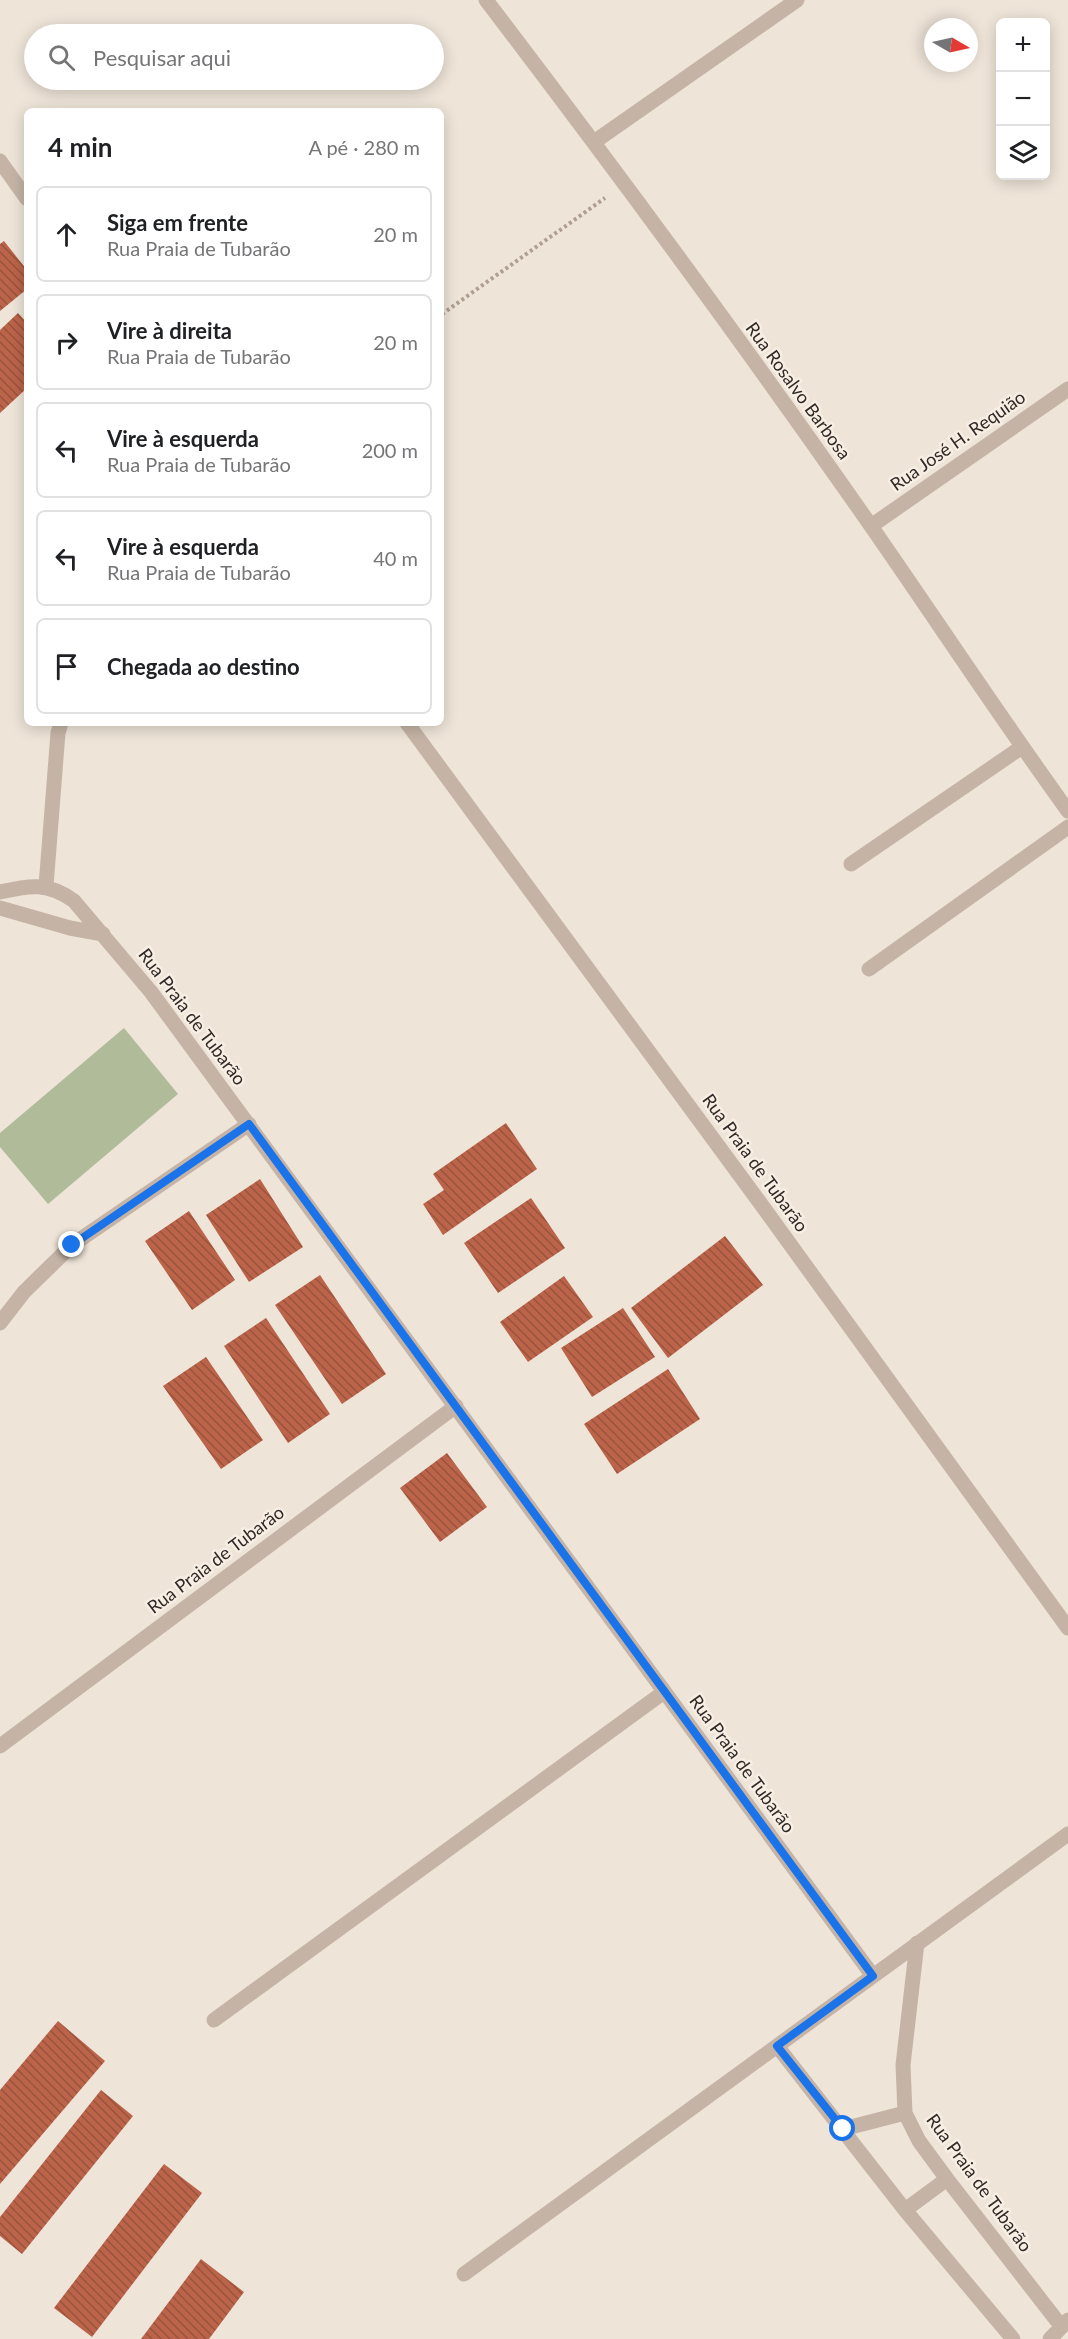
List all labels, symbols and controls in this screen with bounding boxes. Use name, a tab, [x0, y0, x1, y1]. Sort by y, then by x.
north arrow	[924, 18, 978, 72]
map controls	[996, 18, 1050, 180]
button: +	[996, 18, 1050, 72]
search box	[24, 24, 444, 90]
icon: search	[45, 41, 78, 74]
text: Pesquisar aqui	[93, 44, 231, 71]
button: −	[996, 72, 1050, 126]
button: layers	[996, 126, 1050, 180]
text: 4 min	[48, 131, 112, 163]
text: A pé · 280 m	[308, 135, 420, 159]
text: Siga em frente	[107, 209, 248, 236]
icon: ahead	[50, 218, 83, 251]
text: 20 m	[373, 222, 418, 246]
text: Rua Praia de Tubarão	[107, 236, 291, 260]
text: Vire à direita	[107, 317, 232, 344]
street label: Rua Rosalvo Barbosa	[742, 317, 856, 463]
icon: right	[50, 326, 83, 359]
text: 20 m	[373, 330, 418, 354]
text: Rua Praia de Tubarão	[107, 344, 291, 368]
street label: Rua José H. Requião	[886, 385, 1029, 495]
text: Vire à esquerda	[107, 425, 259, 452]
icon: left	[50, 434, 83, 467]
text: 200 m	[362, 438, 418, 462]
text: Rua Praia de Tubarão	[107, 452, 291, 476]
text: Vire à esquerda	[107, 533, 259, 560]
icon: left	[50, 542, 83, 575]
text: 40 m	[373, 546, 418, 570]
text: Rua Praia de Tubarão	[107, 560, 291, 584]
icon: arrive	[50, 650, 83, 683]
text: Chegada ao destino	[107, 653, 300, 680]
street label: Rua Praia de Tubarão	[134, 944, 251, 1089]
street label: Rua Praia de Tubarão	[698, 1089, 813, 1236]
route end	[58, 1231, 84, 1257]
street label: Rua Praia de Tubarão	[143, 1501, 288, 1618]
street label: Rua Praia de Tubarão	[685, 1690, 800, 1837]
street label: Rua Praia de Tubarão	[922, 2109, 1037, 2256]
route start	[829, 2115, 855, 2141]

